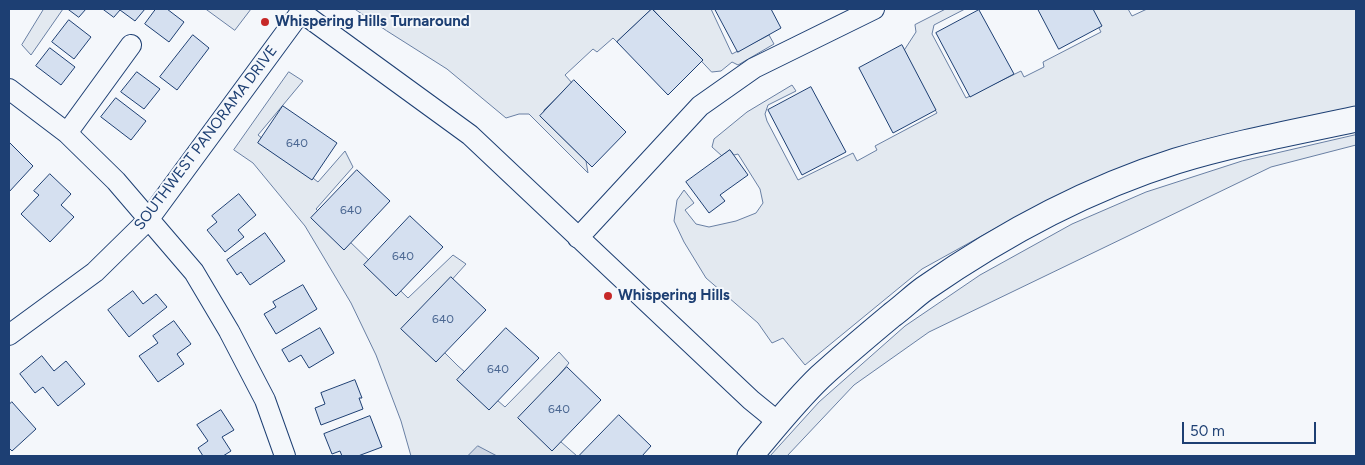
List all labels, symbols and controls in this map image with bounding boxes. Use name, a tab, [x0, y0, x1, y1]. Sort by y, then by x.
place label: Whispering Hills Turnaround	[275, 13, 470, 31]
marker: Whispering Hills Turnaround	[259, 16, 271, 28]
street label: SOUTHWEST PANORAMA DRIVE	[131, 42, 281, 234]
house number: 640	[286, 136, 308, 150]
house number: 640	[340, 203, 362, 217]
house number: 640	[392, 249, 414, 263]
place label: Whispering Hills	[618, 287, 730, 305]
marker: Whispering Hills	[602, 290, 614, 302]
house number: 640	[432, 312, 454, 326]
house number: 640	[487, 362, 509, 376]
house number: 640	[548, 402, 570, 416]
scale bar	[1185, 412, 1319, 444]
text: 50 m	[1190, 422, 1225, 440]

